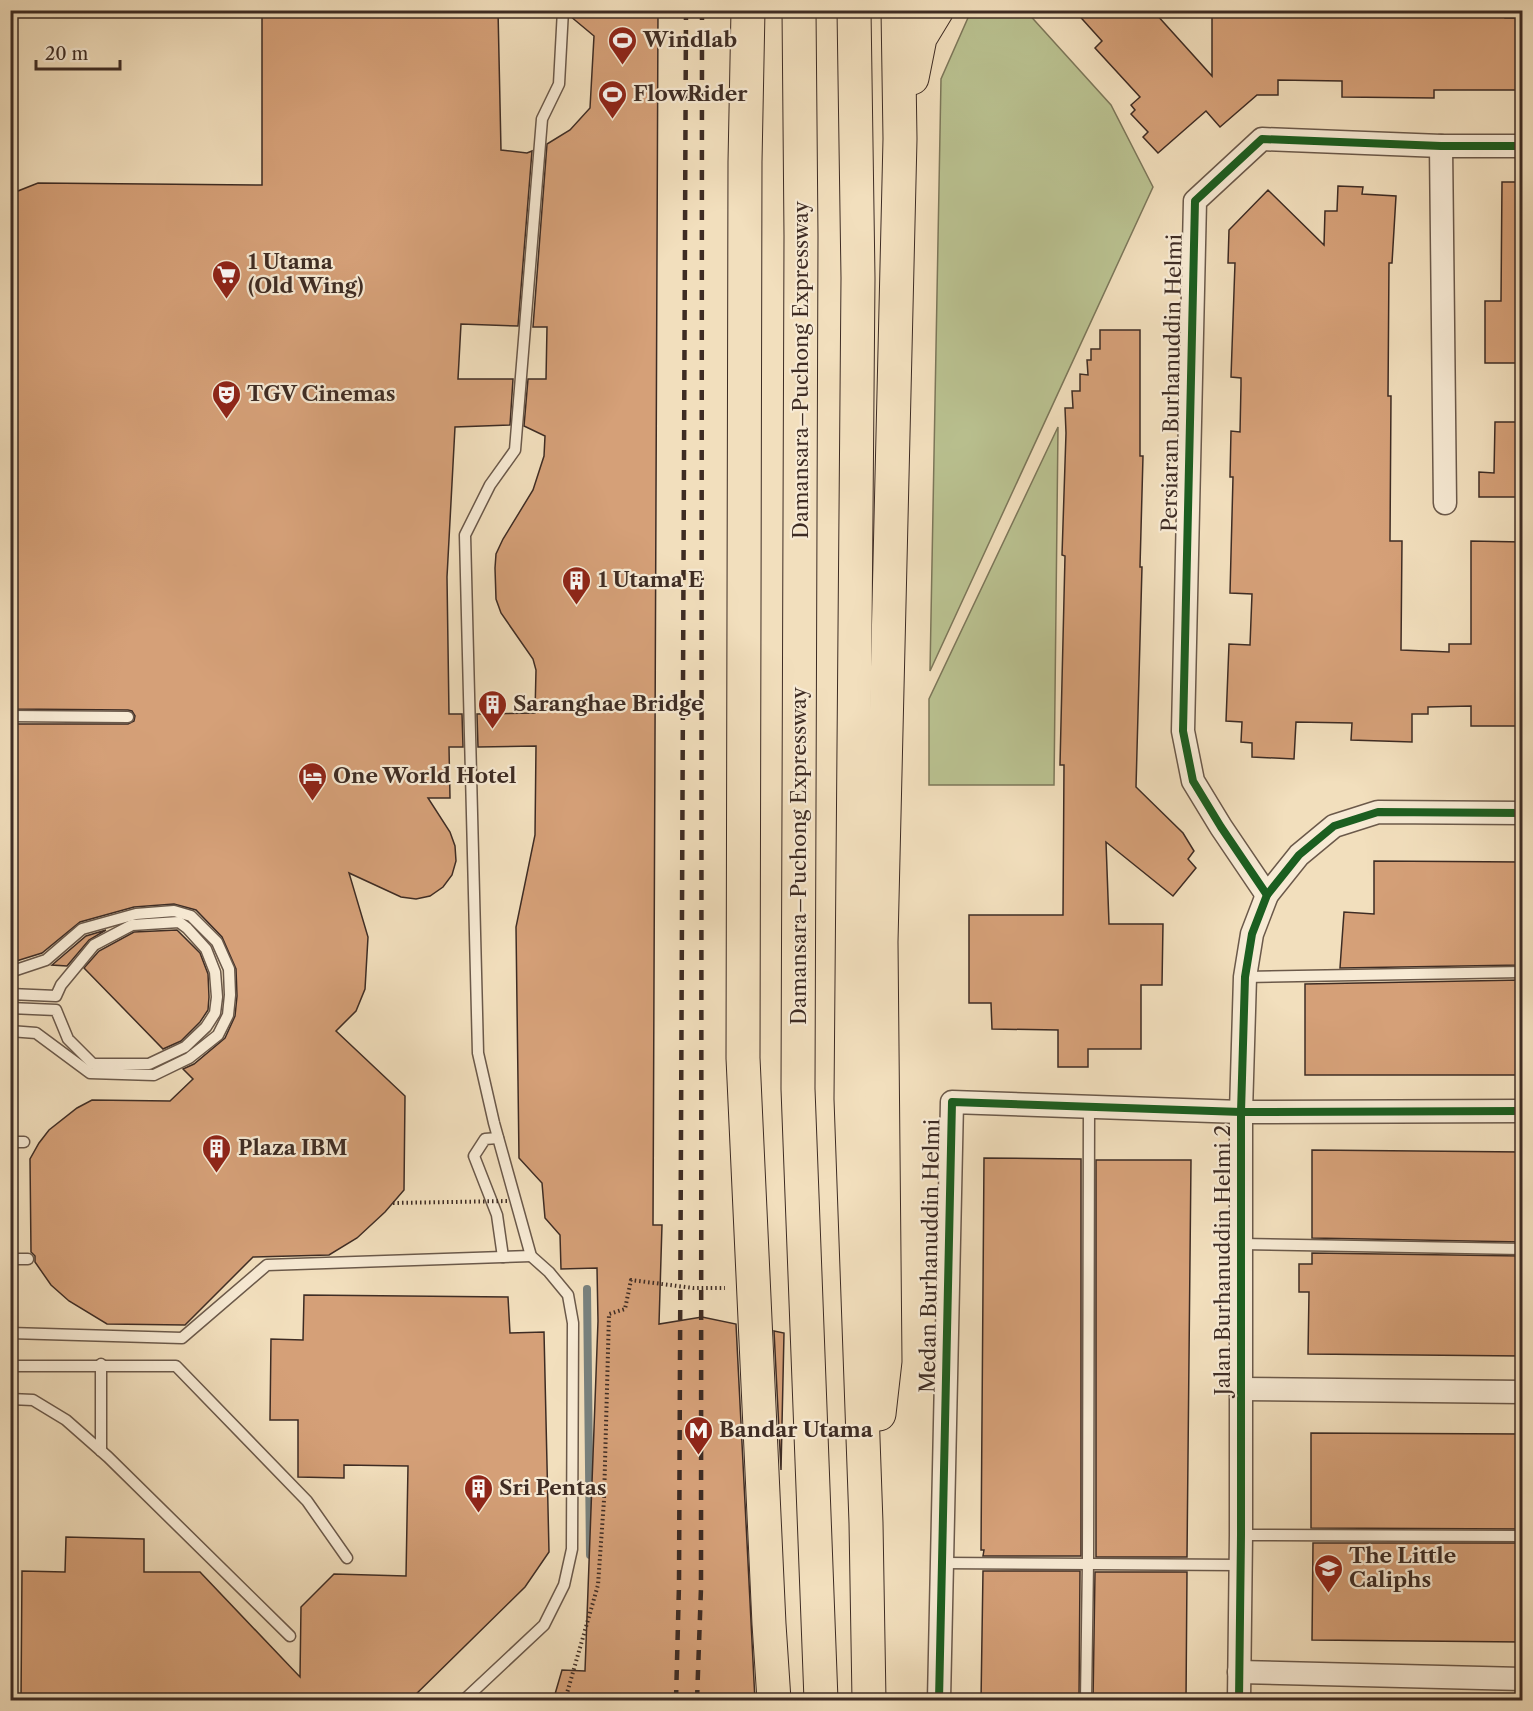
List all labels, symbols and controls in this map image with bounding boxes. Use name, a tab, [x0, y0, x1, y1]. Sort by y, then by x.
sports icon: Windlab	[606, 24, 638, 66]
place label: Windlab	[642, 27, 737, 52]
scale bar	[36, 33, 120, 71]
text: 20 m	[45, 43, 89, 65]
sports icon: FlowRider	[596, 78, 628, 120]
place label: FlowRider	[633, 81, 748, 106]
street label: Damansara–Puchong Expressway	[788, 201, 813, 539]
street label: Persiaran Burhanuddin Helmi	[1156, 234, 1187, 532]
place label: 1 Utama (Old Wing)	[248, 249, 364, 298]
supermarket icon: 1 Utama (Old Wing)	[211, 258, 243, 300]
theatre icon: TGV Cinemas	[210, 378, 242, 420]
place label: TGV Cinemas	[247, 381, 396, 406]
building icon: 1 Utama E	[561, 564, 593, 606]
place label: 1 Utama E	[598, 567, 703, 592]
street label: Damansara–Puchong Expressway	[786, 687, 811, 1025]
building icon: Saranghae Bridge	[476, 688, 508, 730]
place label: Saranghae Bridge	[513, 691, 704, 716]
hotel icon: One World Hotel	[296, 760, 328, 802]
place label: One World Hotel	[333, 763, 516, 788]
street label: Medan Burhanuddin Helmi	[915, 1119, 944, 1393]
street label: Jalan Burhanuddin Helmi 2	[1210, 1125, 1235, 1398]
building icon: Plaza IBM	[201, 1132, 233, 1174]
place label: Plaza IBM	[238, 1135, 348, 1160]
metro station icon: Bandar Utama	[682, 1414, 714, 1456]
place label: Bandar Utama	[719, 1417, 874, 1442]
building icon: Sri Pentas	[462, 1472, 494, 1514]
place label: Sri Pentas	[499, 1475, 607, 1500]
place label: The Little Caliphs	[1349, 1543, 1456, 1592]
school or university icon: The Little Caliphs	[1312, 1552, 1344, 1594]

